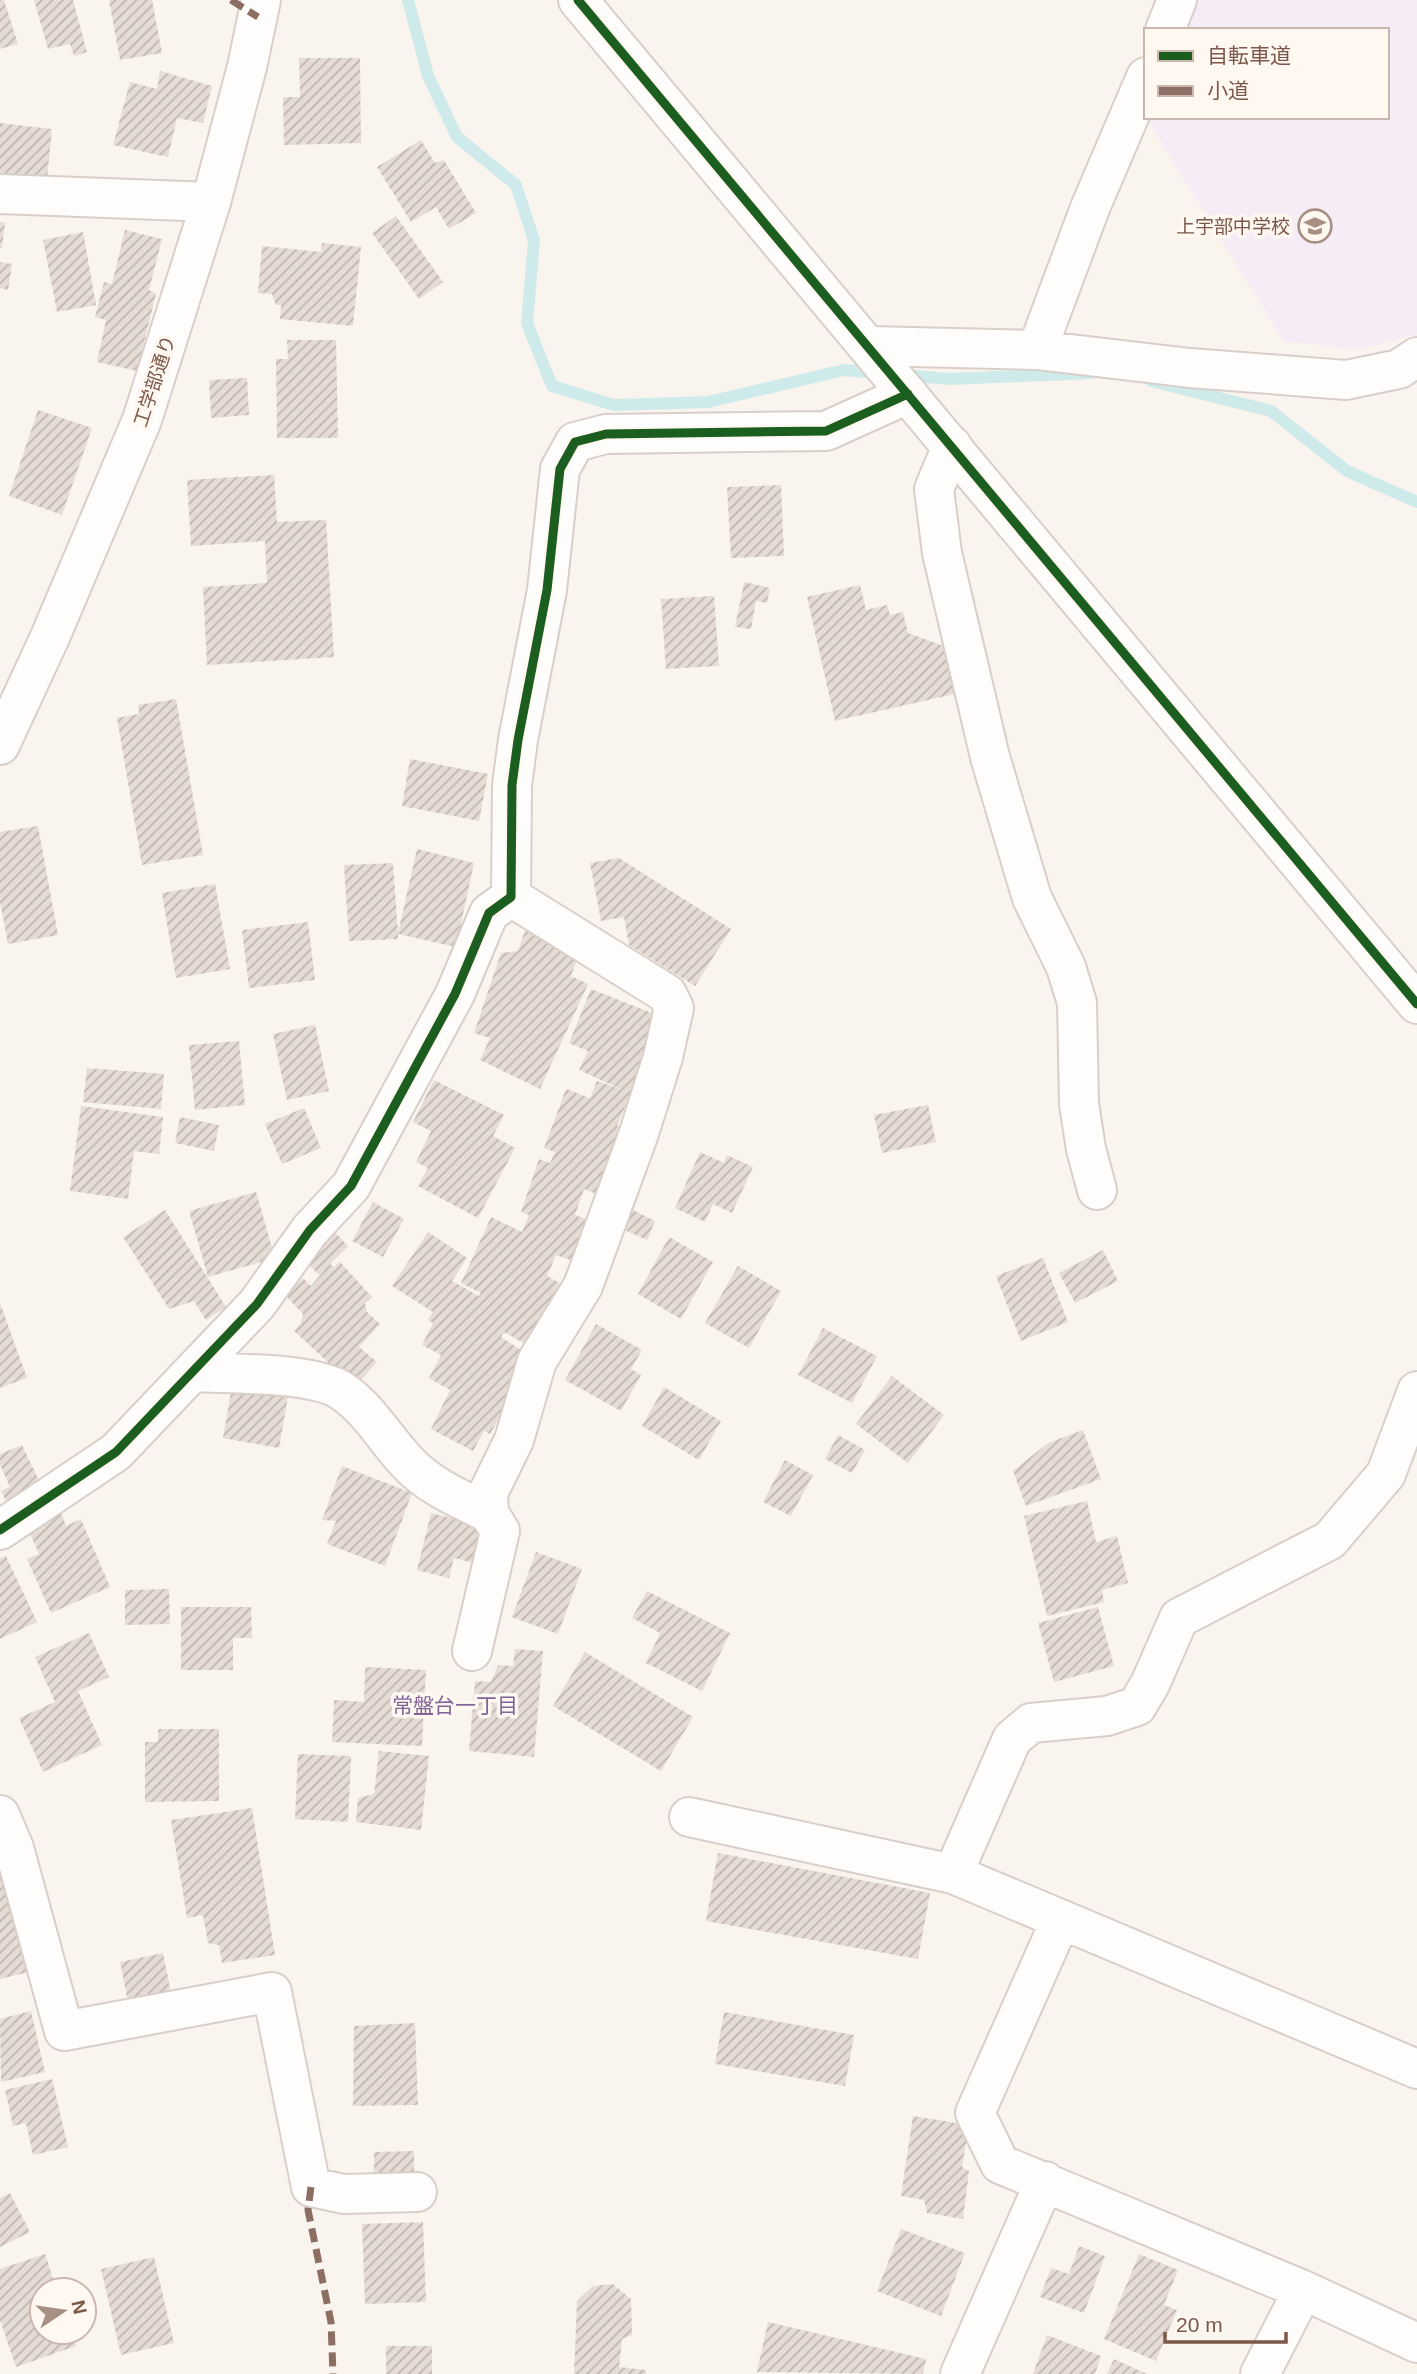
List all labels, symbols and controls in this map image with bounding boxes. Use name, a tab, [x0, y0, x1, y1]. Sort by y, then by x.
legend	[1144, 28, 1389, 119]
text: 自転車道	[1207, 44, 1291, 67]
text: 小道	[1207, 79, 1249, 102]
school or university icon: 上宇部中学校	[1296, 207, 1334, 245]
place label: 上宇部中学校	[1176, 216, 1290, 237]
street label: 工学部通り	[130, 333, 179, 430]
district label: 常盤台一丁目	[392, 1694, 518, 1717]
north arrow	[28, 2276, 98, 2346]
text: N	[67, 2298, 91, 2316]
scale bar	[1165, 2300, 1286, 2344]
text: 20 m	[1176, 2313, 1223, 2336]

